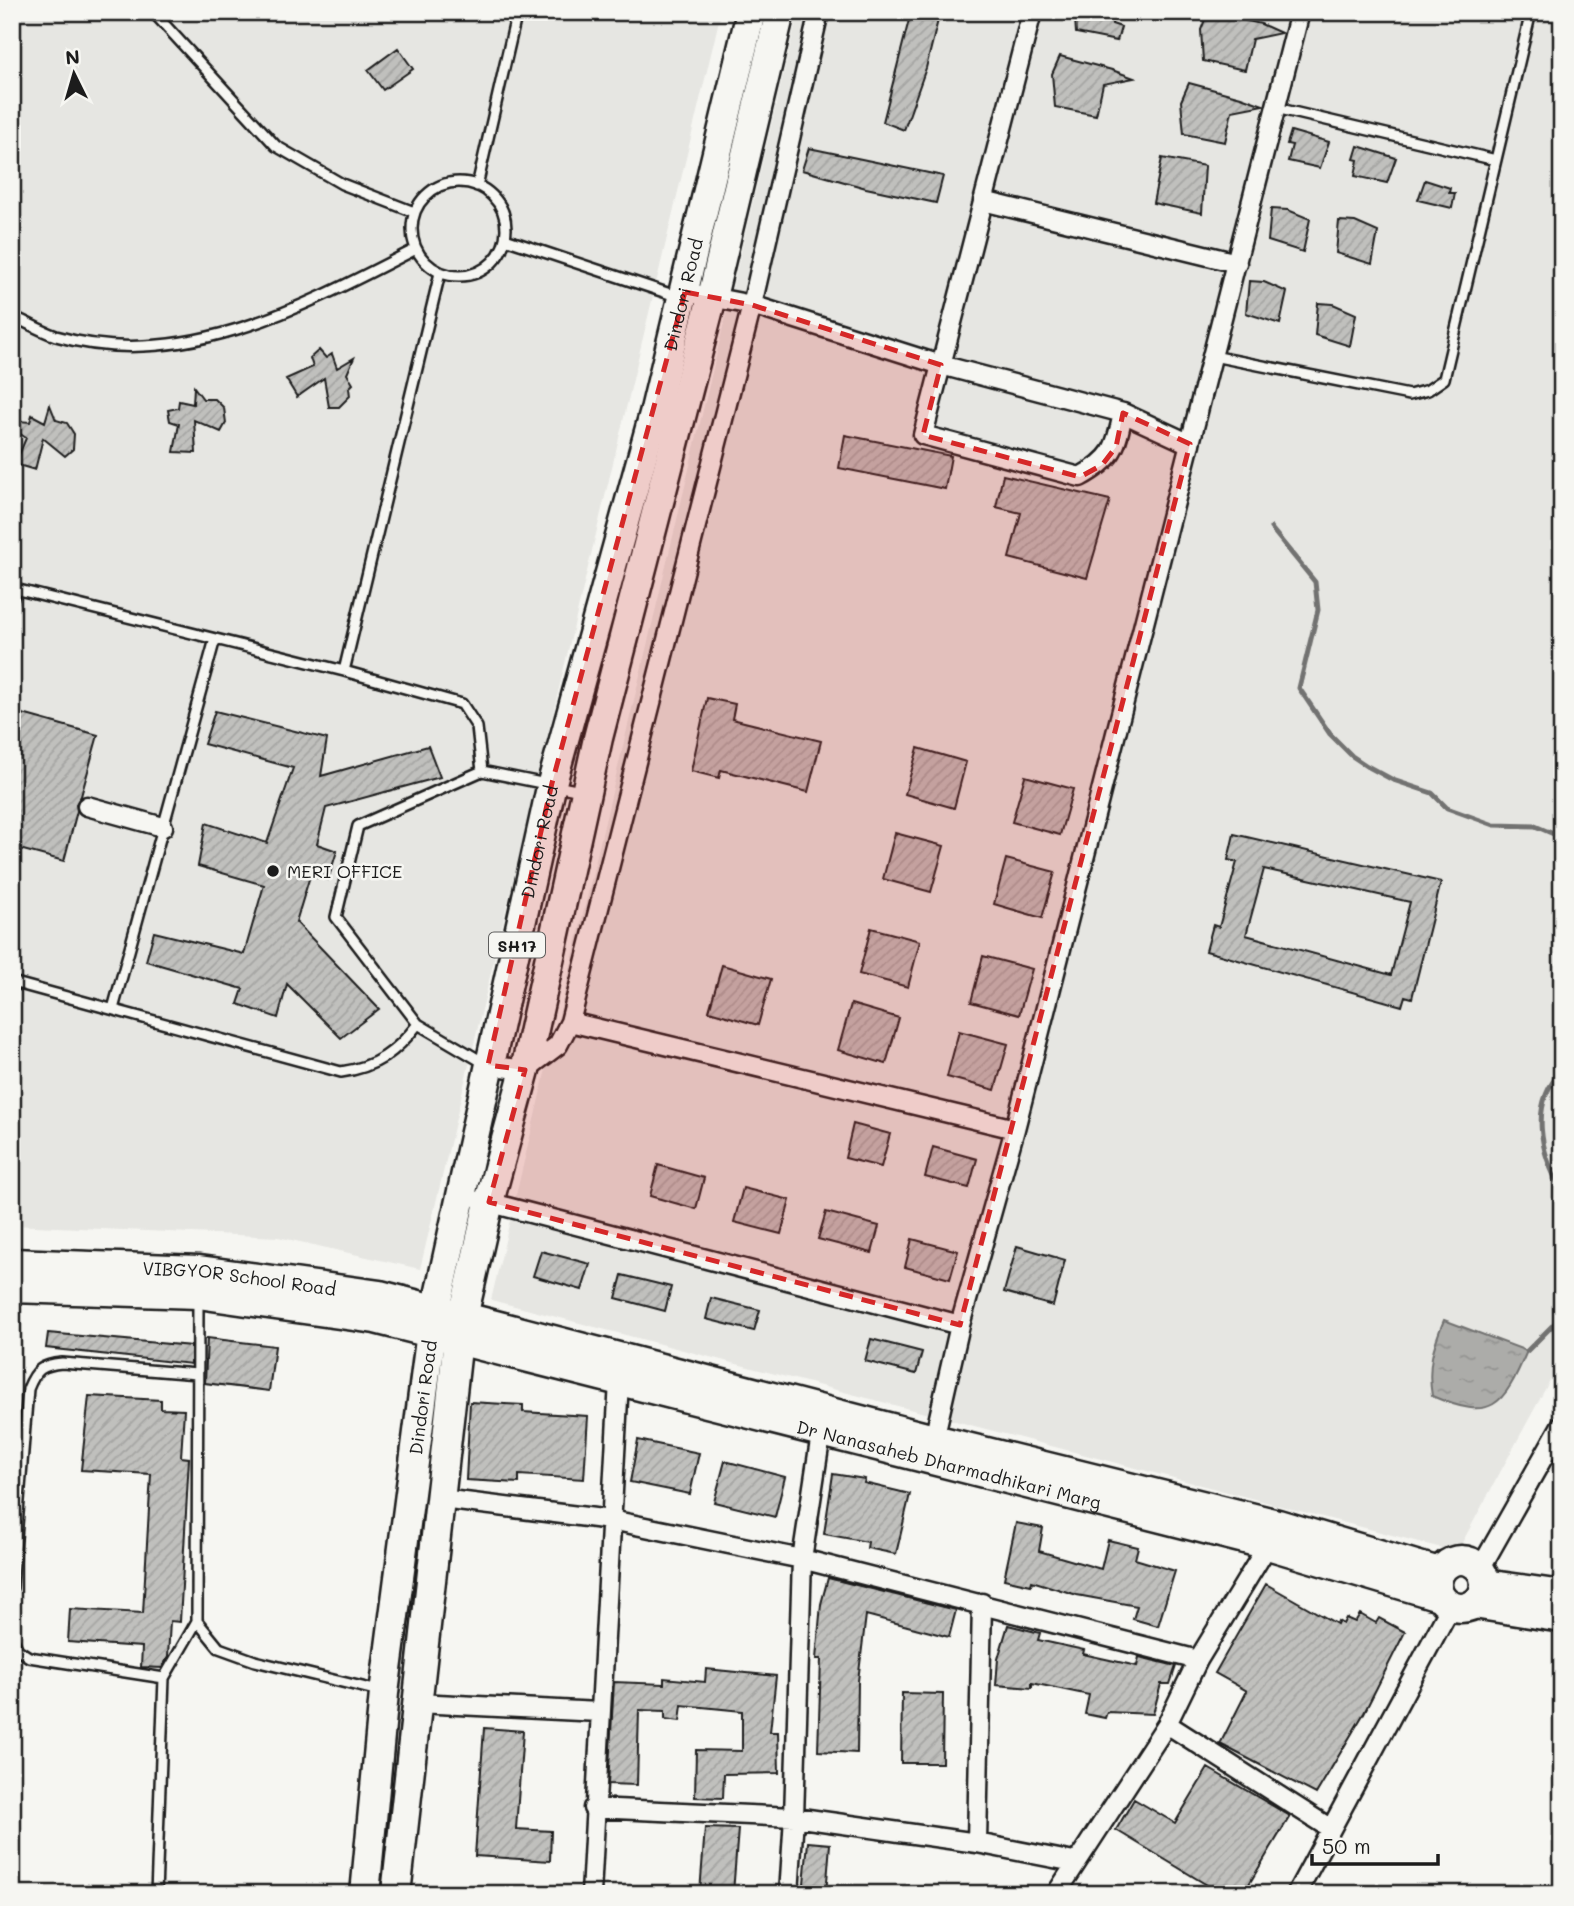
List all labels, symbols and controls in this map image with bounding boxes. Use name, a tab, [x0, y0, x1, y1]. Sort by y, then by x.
north arrow	[38, 38, 108, 108]
text: N	[64, 43, 81, 70]
street label: Dindori Road	[658, 236, 708, 353]
street label: Dindori Road	[515, 783, 563, 901]
place label: MERI OFFICE	[287, 859, 402, 883]
marker: MERI OFFICE	[265, 863, 281, 879]
road number: SH17	[489, 932, 545, 958]
street label: VIBGYOR School Road	[142, 1256, 338, 1301]
street label: Dindori Road	[403, 1339, 442, 1456]
street label: Dr Nanasaheb Dharmadhikari Marg	[794, 1414, 1104, 1514]
scale bar	[1312, 1822, 1438, 1866]
text: 50 m	[1322, 1832, 1371, 1859]

